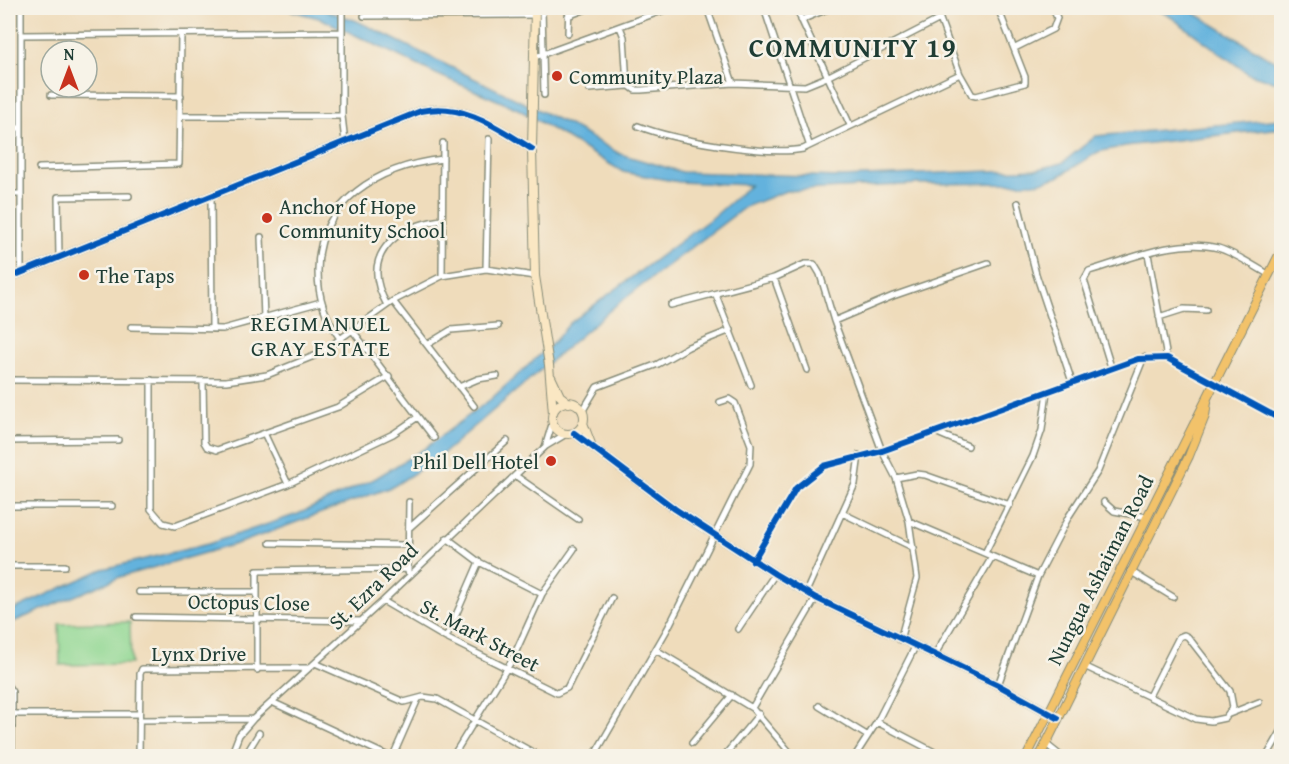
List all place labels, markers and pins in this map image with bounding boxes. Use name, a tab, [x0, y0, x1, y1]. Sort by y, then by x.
place label: Community Plaza	[569, 61, 723, 92]
marker: Community Plaza	[550, 69, 564, 83]
place label: Anchor of Hope Community School	[279, 191, 445, 246]
marker: Anchor of Hope Community School	[260, 211, 274, 225]
place label: The Taps	[96, 260, 175, 291]
marker: The Taps	[77, 268, 91, 282]
place label: Phil Dell Hotel	[413, 446, 539, 477]
marker: Phil Dell Hotel	[544, 454, 558, 468]

